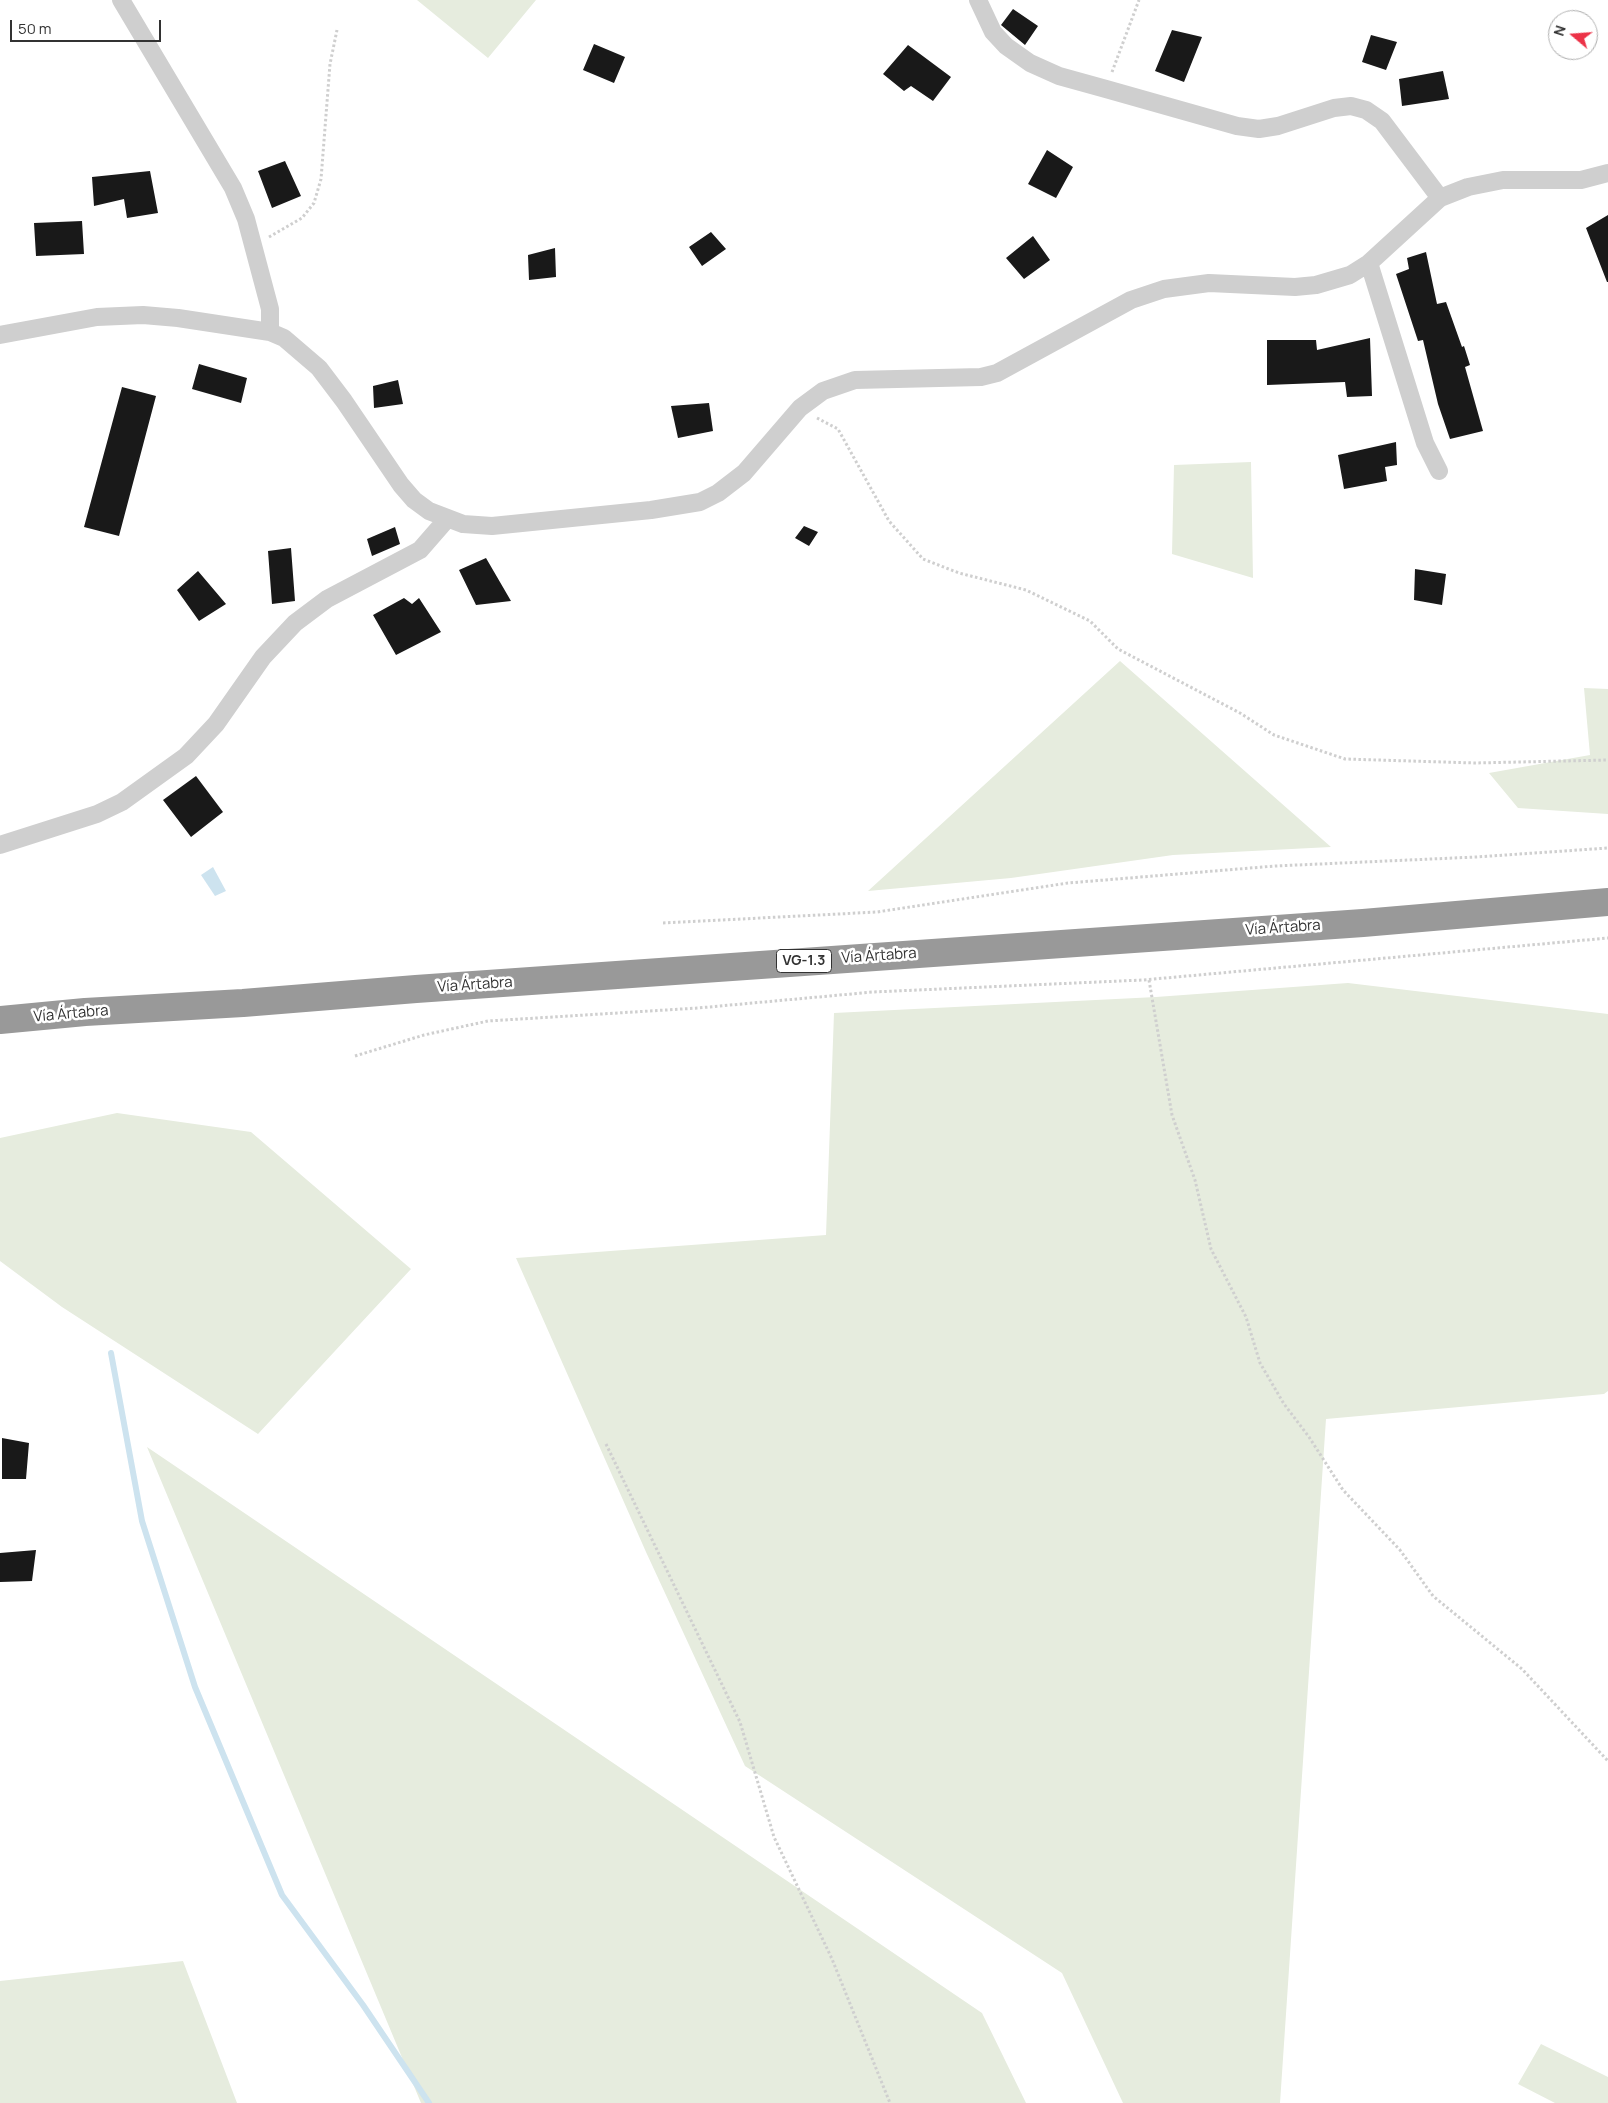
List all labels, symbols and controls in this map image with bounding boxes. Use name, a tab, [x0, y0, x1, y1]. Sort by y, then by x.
scale bar	[12, 10, 164, 42]
north arrow	[1548, 10, 1598, 60]
text: 50 m	[18, 18, 52, 39]
text: N	[1549, 23, 1570, 38]
street label: Vía Ártabra	[1245, 916, 1321, 940]
street label: Vía Ártabra	[841, 944, 917, 968]
road number: VG-1.3	[776, 949, 832, 972]
street label: Vía Ártabra	[437, 973, 513, 997]
street label: Vía Ártabra	[33, 1002, 109, 1026]

